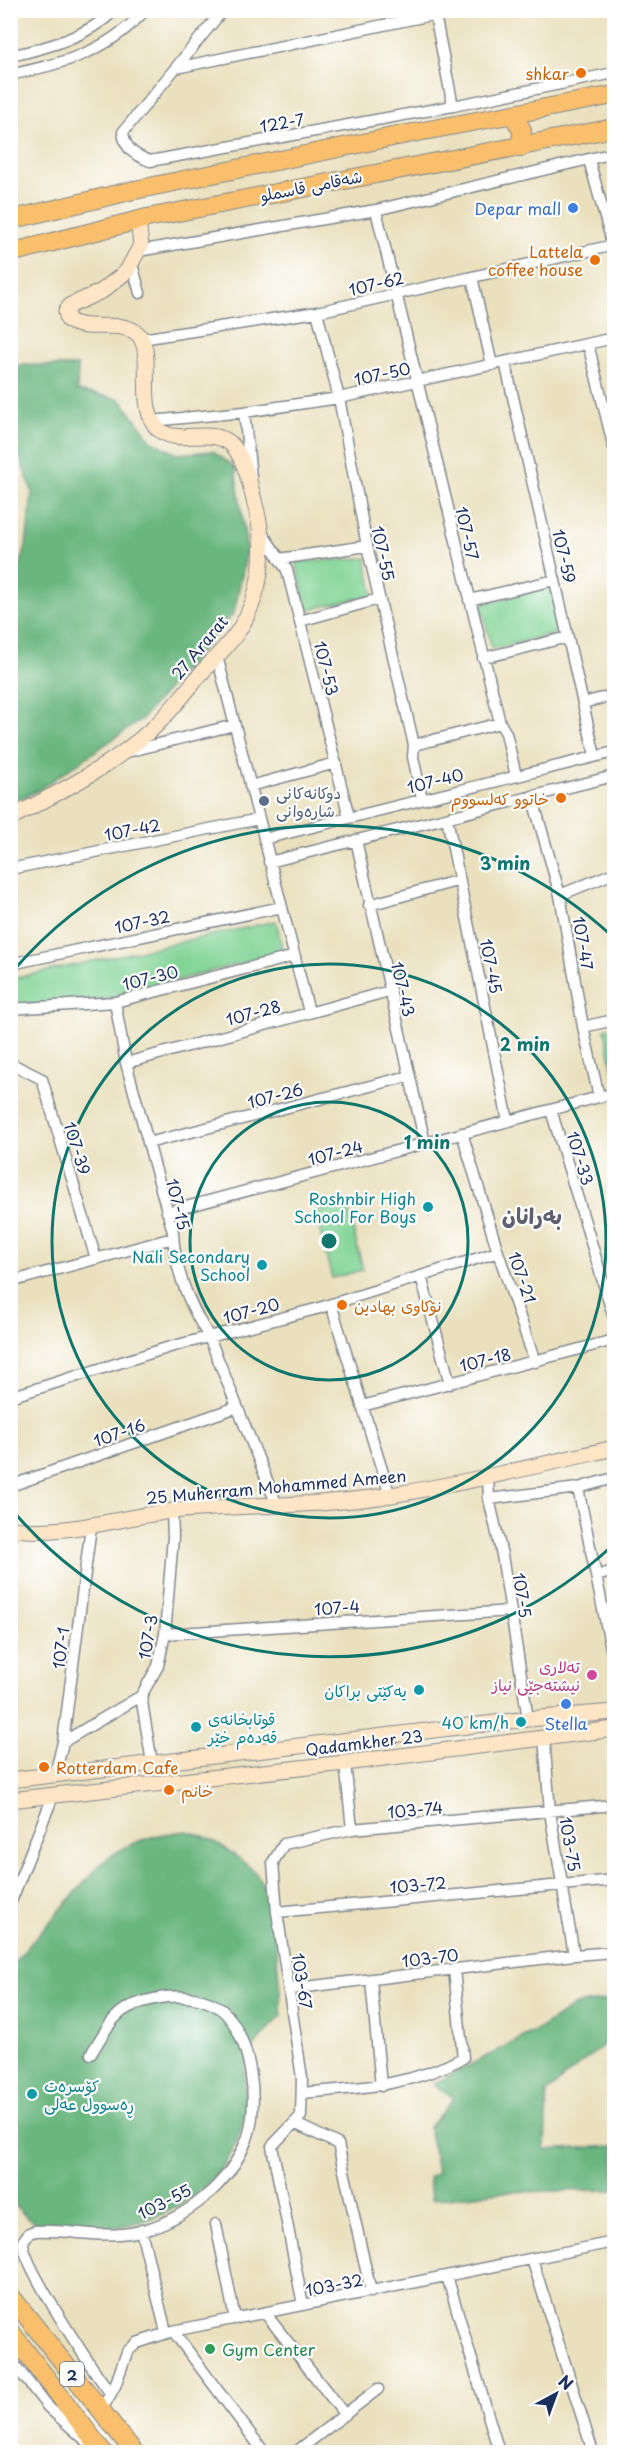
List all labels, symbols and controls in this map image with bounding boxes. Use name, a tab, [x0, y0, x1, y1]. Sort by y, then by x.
place label: shkar	[526, 61, 570, 85]
marker: shkar	[574, 66, 588, 80]
street label: 122-7	[258, 106, 306, 138]
street label: شەقامی قاسملو	[257, 163, 364, 207]
place label: Depar mall	[475, 196, 561, 220]
marker: Depar mall	[566, 201, 580, 215]
place label: Lattela coffee house	[488, 239, 583, 281]
marker: Lattela coffee house	[588, 253, 602, 267]
street label: 107-62	[346, 265, 406, 301]
street label: 107-50	[352, 355, 412, 391]
street label: 107-57	[450, 504, 486, 562]
street label: 107-55	[366, 523, 402, 583]
street label: 107-59	[547, 526, 583, 586]
street label: 27 Ararat	[165, 609, 233, 684]
street label: 107-53	[309, 638, 345, 698]
street label: 107-40	[404, 761, 466, 799]
place label: دوکانەکانی شارەوانی	[276, 780, 341, 822]
place label: خاتوو کەلسووم	[451, 786, 549, 812]
marker: خاتوو کەلسووم	[554, 791, 568, 805]
marker: دوکانەکانی شارەوانی	[257, 794, 271, 808]
street label: 107-42	[102, 812, 162, 846]
text: 3 min	[480, 849, 530, 876]
street label: 107-32	[112, 903, 172, 939]
street label: 107-47	[567, 914, 601, 972]
street label: 107-45	[475, 936, 509, 996]
street label: 107-30	[119, 958, 181, 996]
street label: 107-43	[386, 959, 422, 1019]
street label: 107-28	[223, 993, 283, 1031]
text: 2 min	[500, 1030, 550, 1057]
street label: 107-26	[245, 1076, 305, 1113]
street label: 107-39	[59, 1119, 97, 1177]
text: 1 min	[404, 1128, 450, 1155]
street label: 107-33	[561, 1128, 601, 1188]
street label: 107-24	[305, 1133, 365, 1171]
street label: 107-15	[161, 1176, 197, 1232]
place label: Roshnbir High School For Boys	[294, 1186, 416, 1228]
district label: بەرانان	[502, 1198, 562, 1231]
marker: Roshnbir High School For Boys	[421, 1200, 435, 1214]
centre of rings	[319, 1231, 339, 1251]
place label: Nali Secondary School	[132, 1244, 250, 1286]
street label: 107-21	[503, 1248, 543, 1306]
marker: Nali Secondary School	[255, 1258, 269, 1272]
street label: 107-20	[220, 1291, 282, 1329]
place label: نۆکاوی بهادین	[354, 1293, 441, 1317]
marker: نۆکاوی بهادین	[335, 1298, 349, 1312]
street label: 107-18	[457, 1341, 513, 1377]
street label: 107-16	[90, 1412, 148, 1452]
street label: 25 Muherram Mohammed Ameen	[145, 1463, 407, 1509]
street label: 107-5	[508, 1571, 538, 1619]
street label: 107-4	[313, 1593, 361, 1621]
street label: 107-3	[131, 1613, 163, 1661]
street label: 107-1	[46, 1626, 74, 1670]
place label: تەلاری نیشتەجێی نیاز	[490, 1654, 580, 1696]
marker: تەلاری نیشتەجێی نیاز	[585, 1668, 599, 1682]
place label: یەکێتی براکان	[324, 1678, 407, 1702]
marker: یەکێتی براکان	[412, 1683, 426, 1697]
marker: Stella	[559, 1697, 573, 1711]
place label: قوتابخانەی قەدەم خێر	[206, 1706, 278, 1750]
place label: 40 km/h	[441, 1710, 509, 1734]
place label: Stella	[544, 1711, 588, 1735]
marker: 40 km/h	[514, 1715, 528, 1729]
marker: قوتابخانەی قەدەم خێر	[189, 1720, 203, 1734]
street label: Qadamkher 23	[304, 1723, 424, 1761]
place label: Rotterdam Cafe	[56, 1755, 178, 1779]
marker: Rotterdam Cafe	[37, 1760, 51, 1774]
place label: خانم	[181, 1778, 213, 1804]
marker: خانم	[162, 1783, 176, 1797]
street label: 103-74	[386, 1795, 444, 1823]
street label: 103-75	[554, 1815, 588, 1873]
street label: 103-72	[389, 1870, 447, 1898]
street label: 103-70	[400, 1942, 460, 1972]
street label: 103-67	[287, 1951, 319, 2011]
place label: کۆسرەت ڕەسوول عەلی	[44, 2073, 134, 2119]
marker: کۆسرەت ڕەسوول عەلی	[25, 2087, 39, 2101]
street label: 103-55	[133, 2177, 195, 2225]
street label: 103-32	[303, 2267, 365, 2301]
place label: Gym Center	[222, 2337, 316, 2361]
marker: Gym Center	[203, 2342, 217, 2356]
road number: 2	[60, 2362, 84, 2386]
north arrow	[526, 2364, 586, 2424]
text: N	[554, 2369, 579, 2395]

